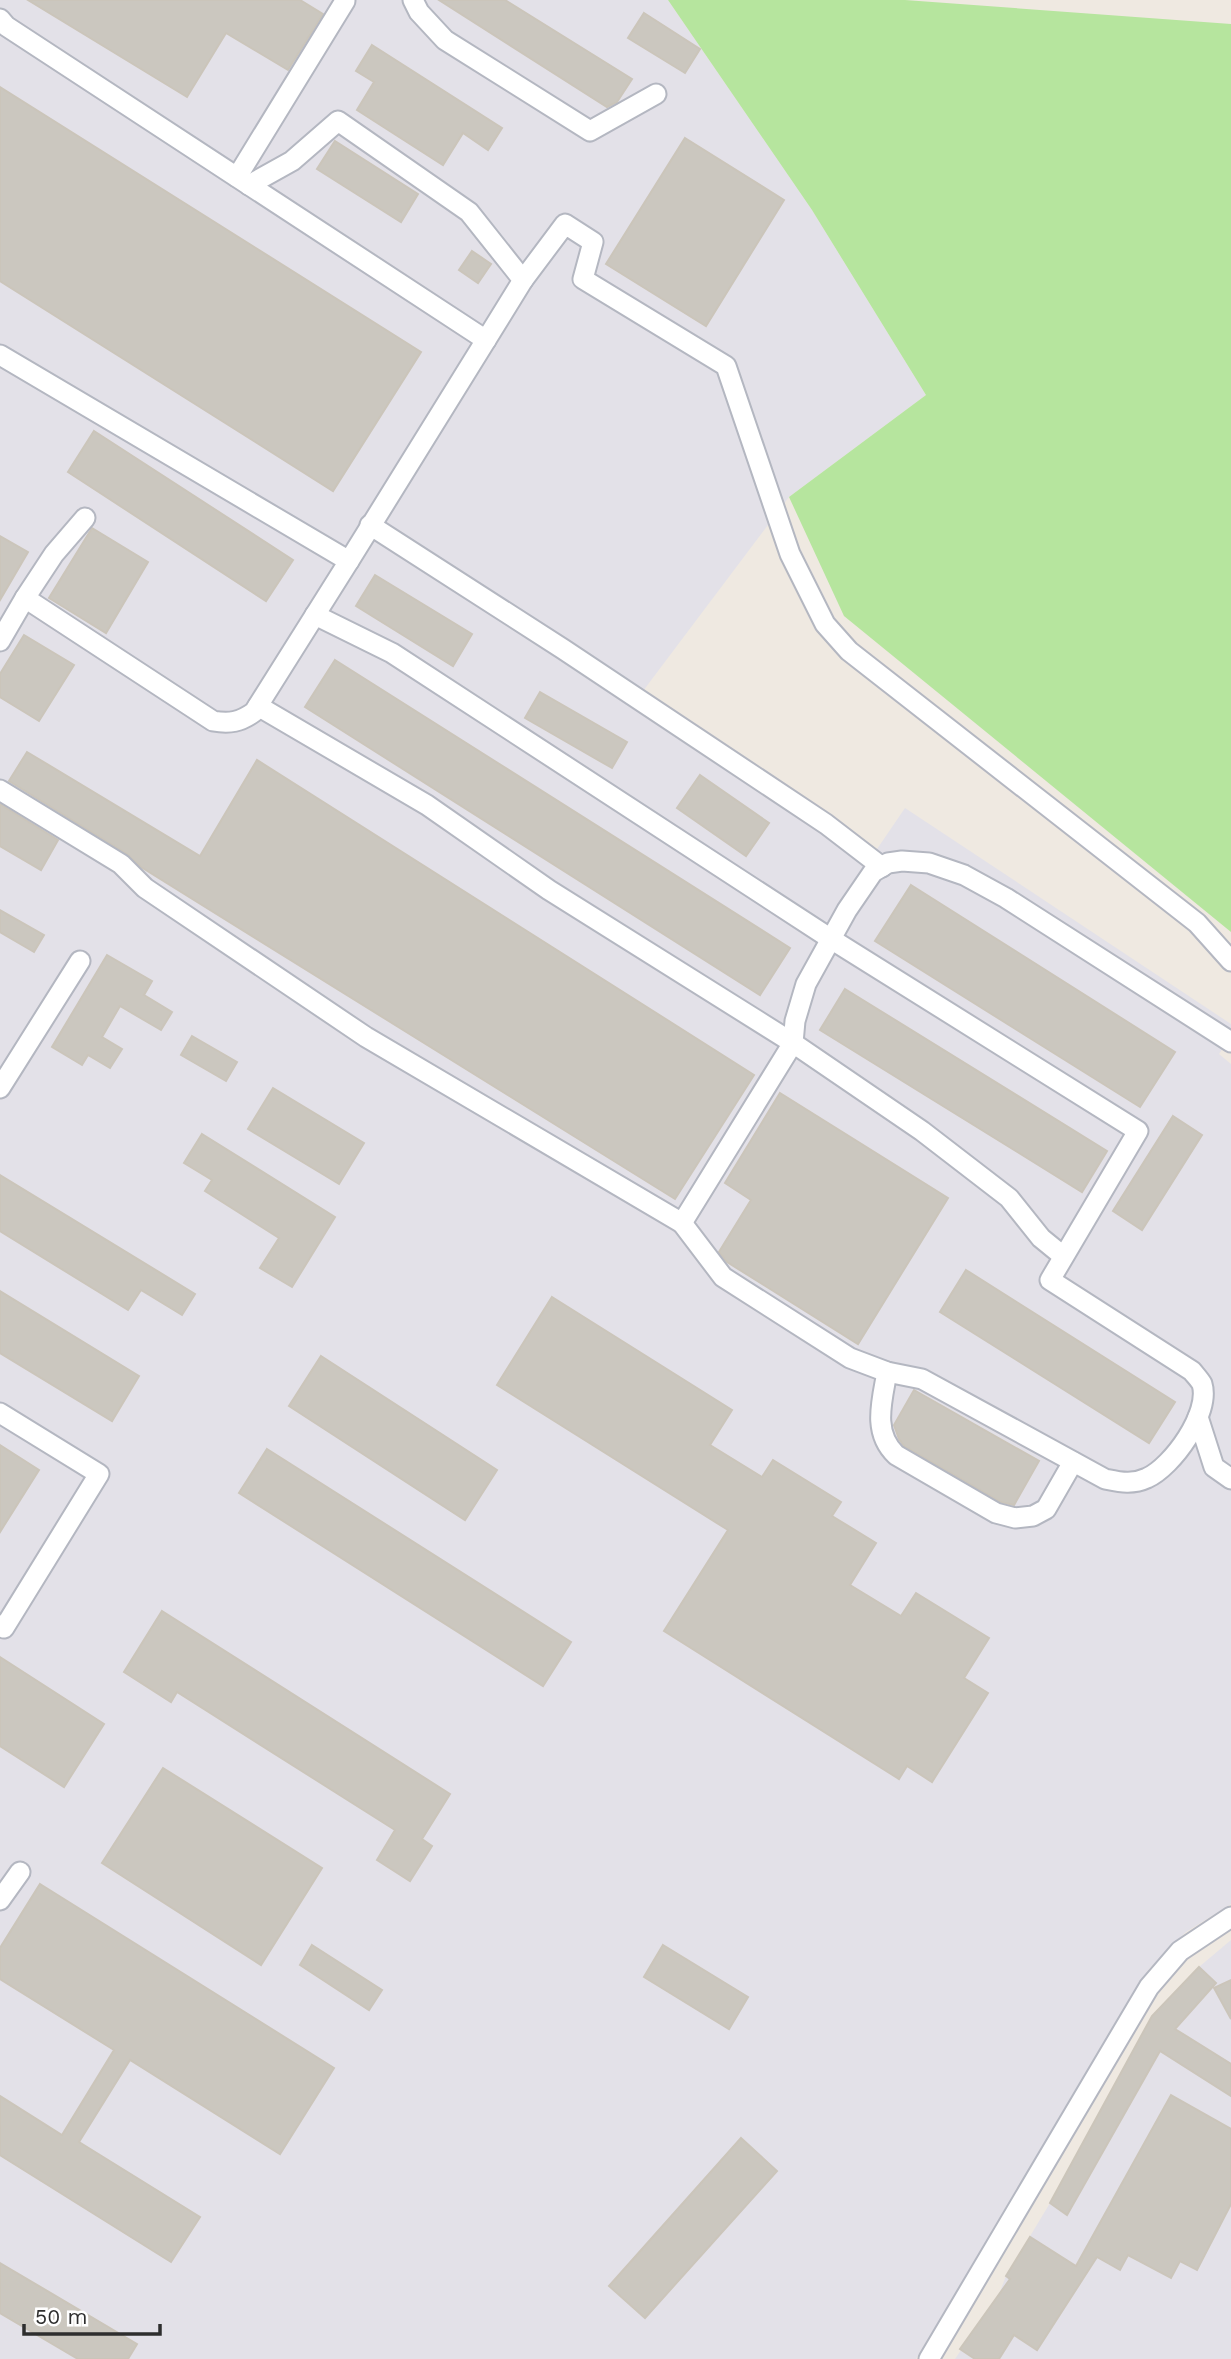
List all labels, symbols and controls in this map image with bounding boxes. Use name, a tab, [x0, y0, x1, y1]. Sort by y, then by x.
scale bar	[24, 2292, 161, 2336]
text: 50 m	[35, 2304, 87, 2329]

